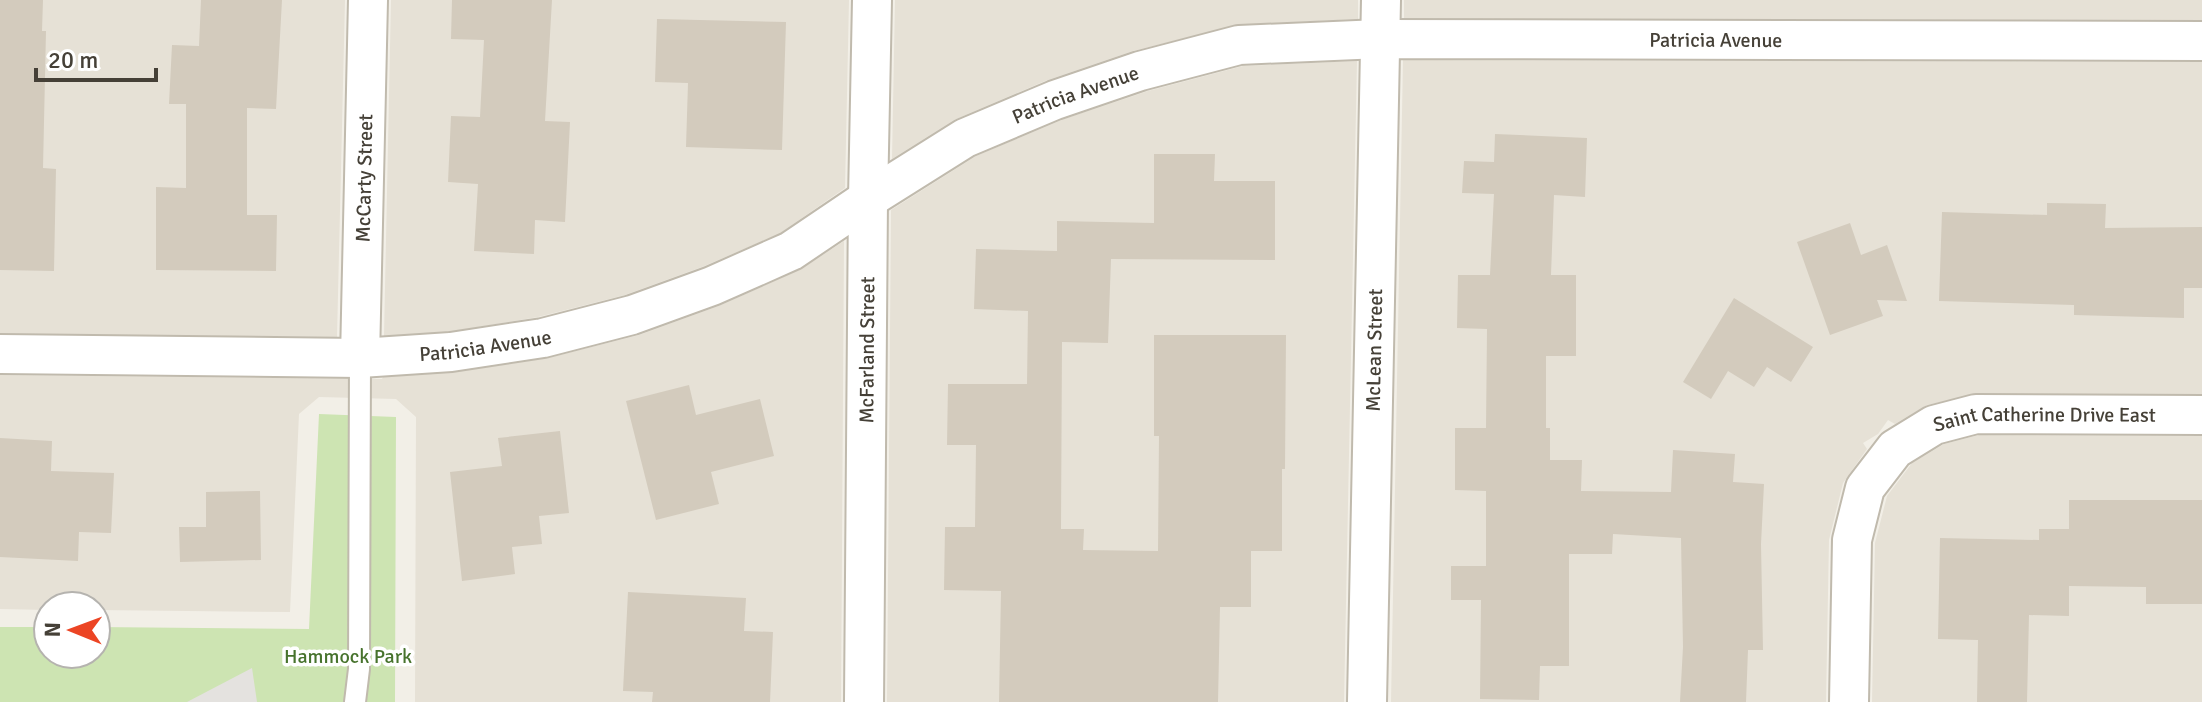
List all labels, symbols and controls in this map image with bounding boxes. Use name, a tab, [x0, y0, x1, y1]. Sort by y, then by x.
street label: Patricia Avenue	[1649, 28, 1782, 53]
scale bar	[36, 32, 156, 82]
text: 20 m	[48, 45, 98, 75]
street label: Patricia Avenue	[1008, 60, 1142, 130]
street label: McCarty Street	[351, 114, 378, 243]
street label: McFarland Street	[854, 276, 880, 424]
street label: McLean Street	[1361, 288, 1388, 412]
street label: Patricia Avenue	[418, 324, 554, 367]
street label: Saint Catherine Drive East	[1931, 402, 2156, 438]
north arrow	[32, 590, 112, 670]
text: N	[39, 622, 66, 638]
park label: Hammock Park	[284, 644, 412, 669]

